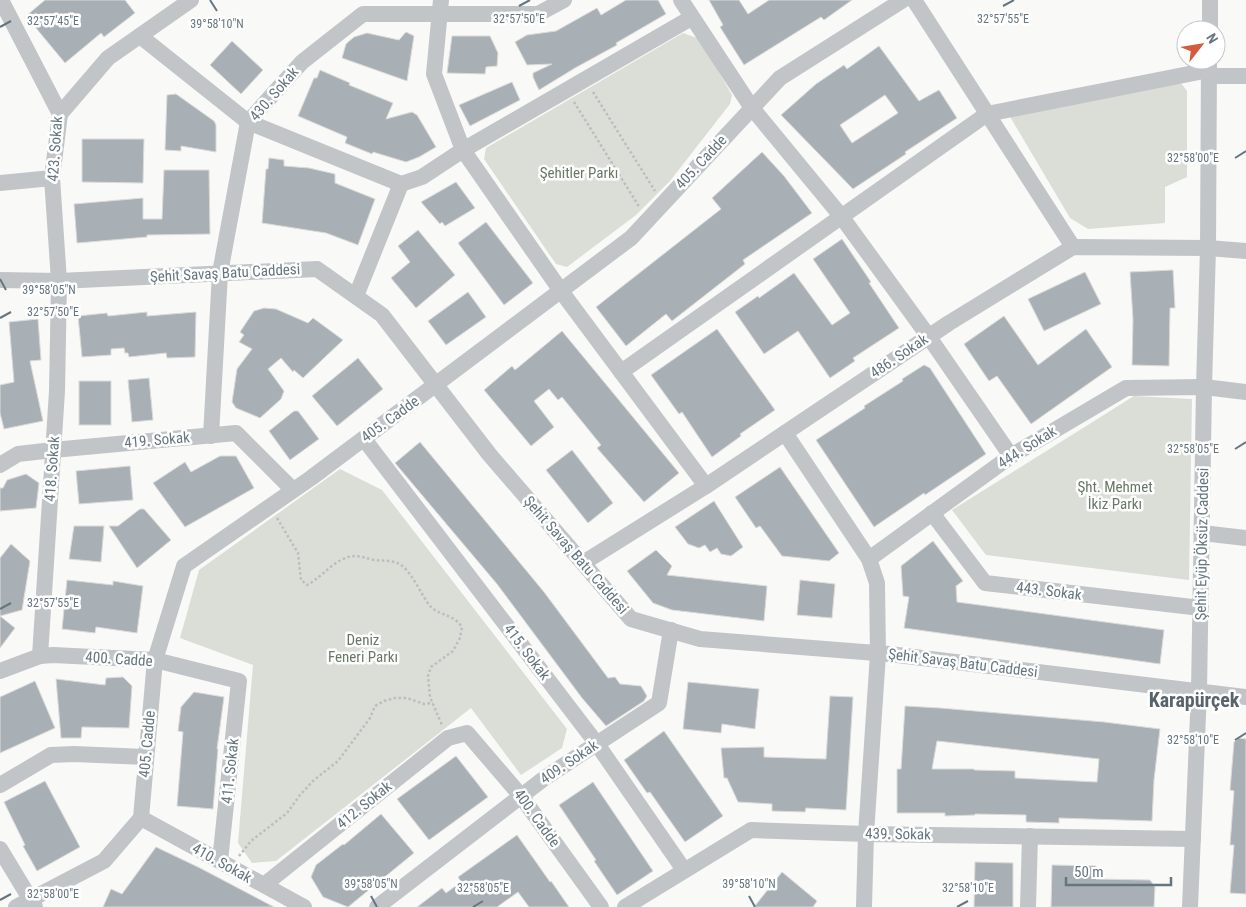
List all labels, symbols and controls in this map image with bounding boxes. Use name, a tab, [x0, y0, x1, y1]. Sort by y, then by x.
text: 32°57'50"E	[493, 12, 545, 26]
text: 32°57'55"E	[977, 12, 1029, 26]
text: 32°57'45"E	[27, 14, 79, 28]
text: 39°58'10"N	[190, 17, 244, 31]
north arrow	[1176, 20, 1226, 70]
text: N	[1203, 31, 1221, 46]
street label: 430. Sokak	[246, 63, 302, 125]
street label: 423. Sokak	[44, 115, 66, 182]
street label: 405. Cadde	[671, 131, 731, 193]
text: 32°58'00"E	[1167, 151, 1219, 165]
park label: Şehitler Parkı	[540, 164, 618, 182]
street label: Şehit Savaş Batu Caddesi	[149, 260, 301, 286]
text: 39°58'05"N	[22, 283, 76, 297]
text: 32°57'50"E	[27, 305, 79, 319]
street label: 486. Sokak	[867, 330, 931, 382]
street label: 405. Cadde	[358, 392, 422, 446]
street label: 444. Sokak	[994, 422, 1060, 472]
street label: 419. Sokak	[124, 428, 191, 452]
street label: 418. Sokak	[41, 435, 63, 502]
text: 32°58'05"E	[1167, 442, 1219, 456]
street label: Şehit Eyüp Öksüz Caddesi	[1192, 467, 1212, 621]
park label: Şht. Mehmet İkiz Parkı	[1077, 478, 1153, 513]
street label: Şehit Savaş Batu Caddesi	[520, 492, 632, 618]
street label: 443. Sokak	[1015, 578, 1083, 604]
text: 32°57'55"E	[27, 596, 79, 610]
street label: 415. Sokak	[500, 620, 554, 684]
park label: Deniz Feneri Parkı	[328, 631, 398, 666]
street label: Şehit Savaş Batu Caddesi	[887, 645, 1039, 681]
street label: 400. Cadde	[85, 648, 153, 670]
district label: Karapürçek	[1149, 688, 1240, 712]
street label: 405. Cadde	[135, 710, 159, 778]
text: 32°58'10"E	[1167, 733, 1219, 747]
street label: 409. Sokak	[537, 736, 601, 788]
street label: 411. Sokak	[218, 737, 242, 805]
street label: 412. Sokak	[333, 777, 395, 833]
street label: 400. Cadde	[510, 786, 564, 850]
street label: 439. Sokak	[865, 824, 931, 844]
street label: 410. Sokak	[189, 839, 255, 887]
scale bar	[1066, 854, 1171, 886]
text: 50 m	[1074, 863, 1104, 881]
text: 39°58'05"N	[344, 877, 398, 891]
text: 39°58'10"N	[722, 877, 776, 891]
text: 32°58'05"E	[457, 881, 509, 895]
text: 32°58'10"E	[942, 881, 994, 895]
text: 32°58'00"E	[27, 887, 79, 901]

